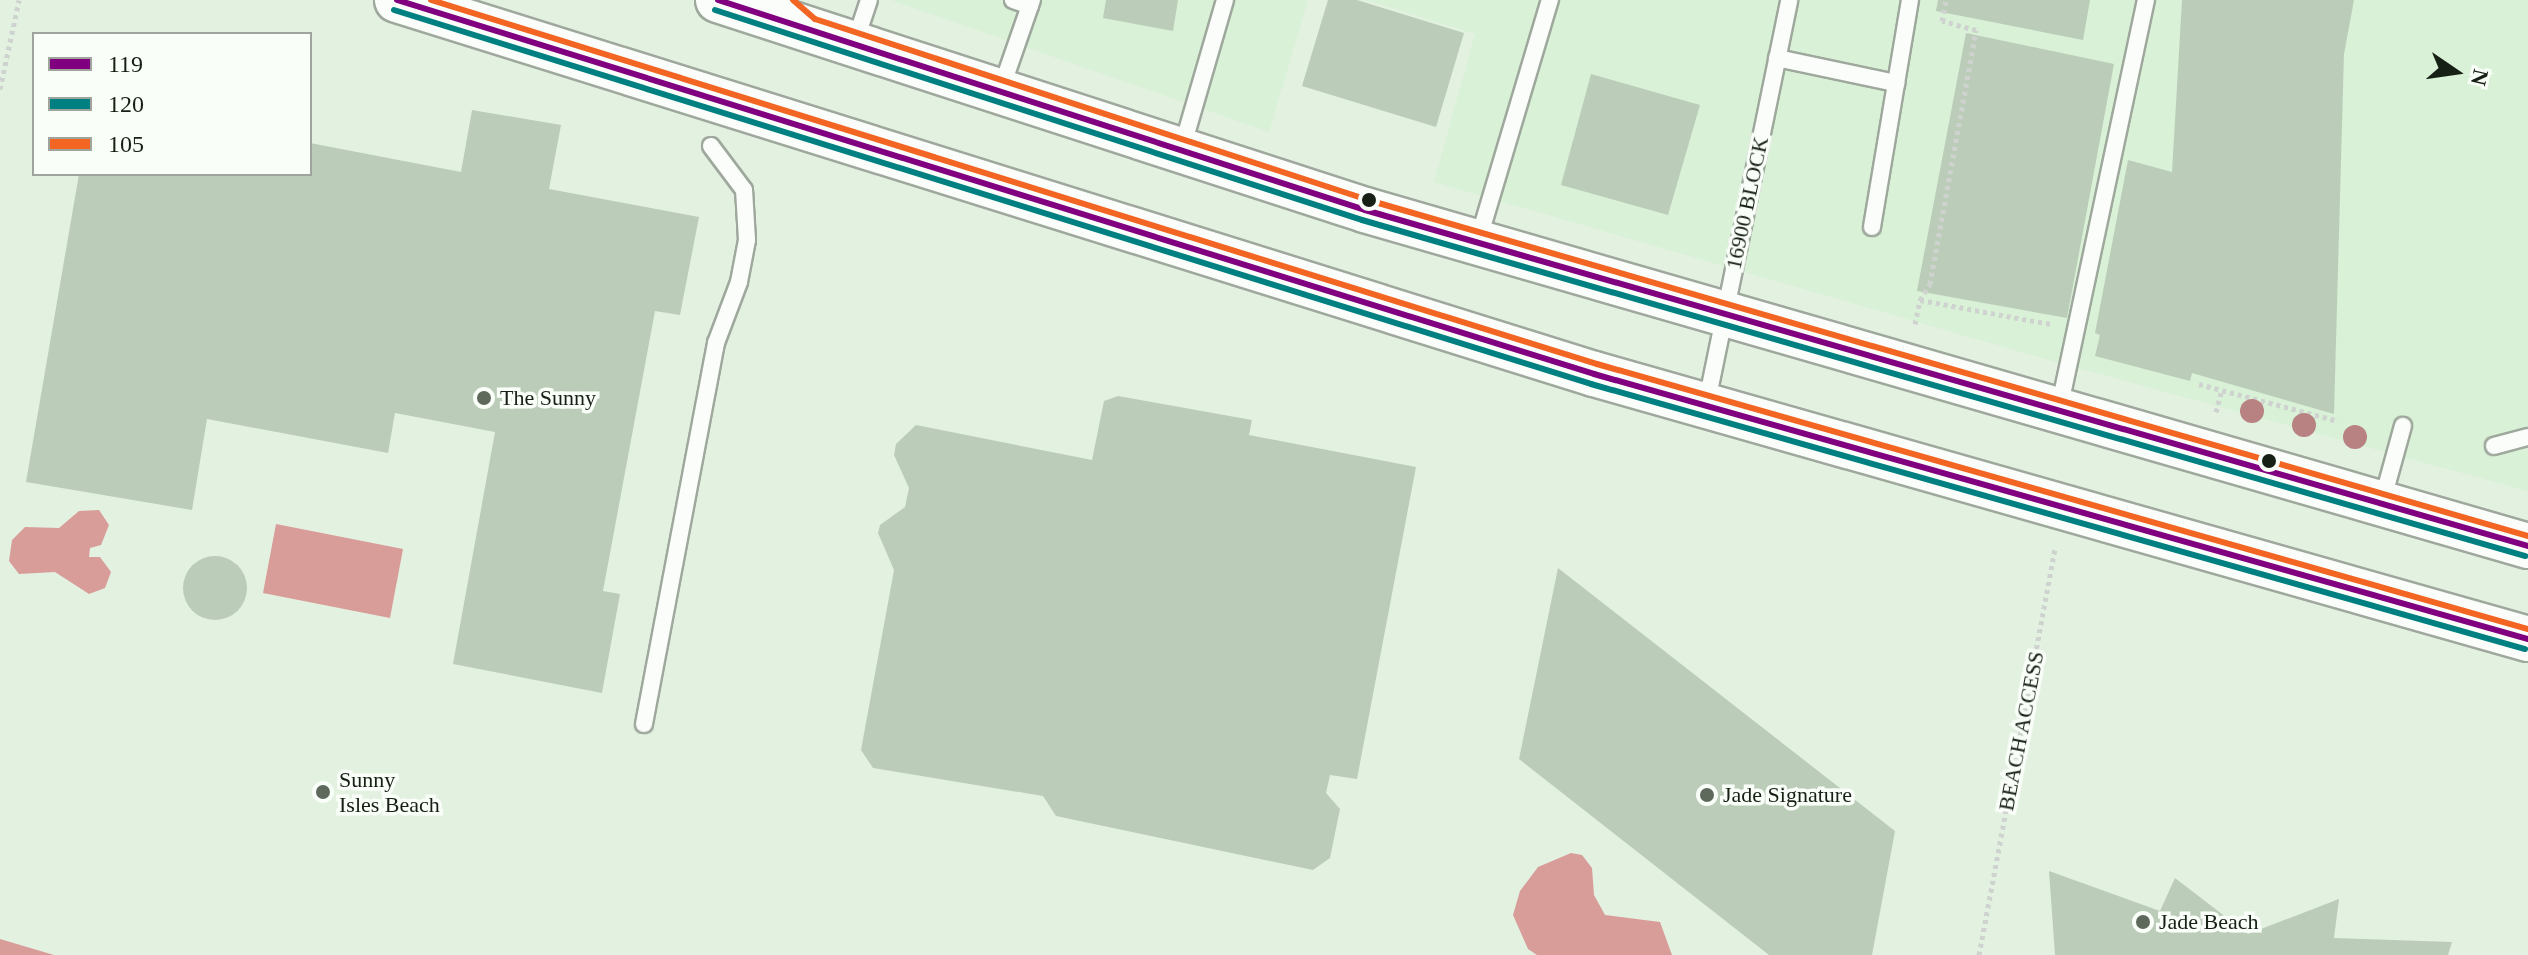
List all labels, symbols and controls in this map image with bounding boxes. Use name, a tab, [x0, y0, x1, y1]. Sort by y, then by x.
legend	[32, 32, 312, 176]
north arrow	[2416, 32, 2496, 112]
text: 119	[108, 51, 143, 77]
text: N	[2466, 67, 2494, 88]
text: 120	[108, 91, 144, 117]
text: 105	[108, 131, 144, 157]
street label: 16900 BLOCK	[1720, 134, 1774, 272]
unlabelled marker	[1361, 192, 1377, 208]
place label: The Sunny	[500, 385, 596, 411]
marker: The Sunny	[475, 389, 493, 407]
unlabelled marker	[2261, 453, 2277, 469]
street label: BEACH ACCESS	[1992, 648, 2050, 814]
place label: Sunny Isles Beach	[339, 766, 440, 818]
place label: Jade Signature	[1723, 782, 1852, 808]
marker: Sunny Isles Beach	[314, 783, 332, 801]
marker: Jade Signature	[1698, 786, 1716, 804]
place label: Jade Beach	[2159, 909, 2259, 935]
marker: Jade Beach	[2134, 913, 2152, 931]

